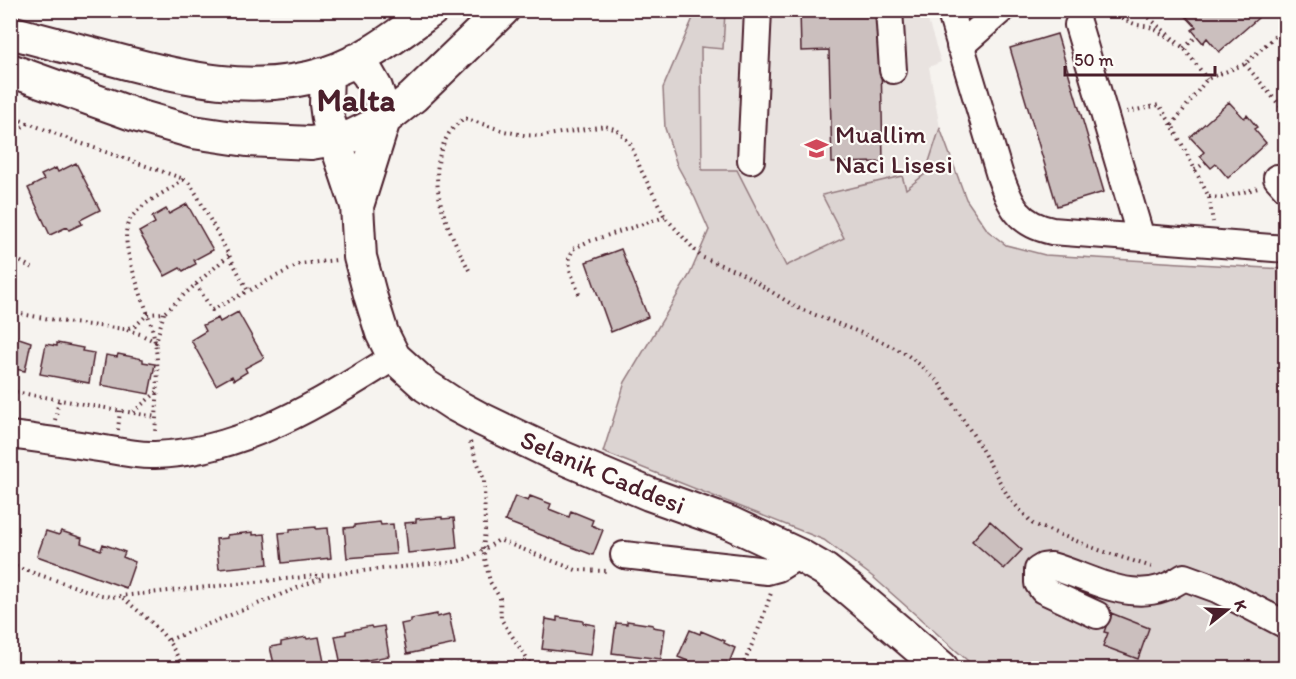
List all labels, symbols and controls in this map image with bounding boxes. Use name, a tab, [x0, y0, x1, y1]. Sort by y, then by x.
scale bar	[1065, 39, 1215, 77]
text: 50 m	[1074, 49, 1114, 71]
district label: Malta	[317, 81, 396, 119]
place label: Muallim Naci Lisesi	[835, 118, 953, 180]
school or university icon: Muallim Naci Lisesi	[804, 136, 830, 162]
street label: Selanik Caddesi	[516, 423, 690, 521]
north arrow	[1197, 580, 1257, 640]
text: K	[1230, 598, 1252, 614]

